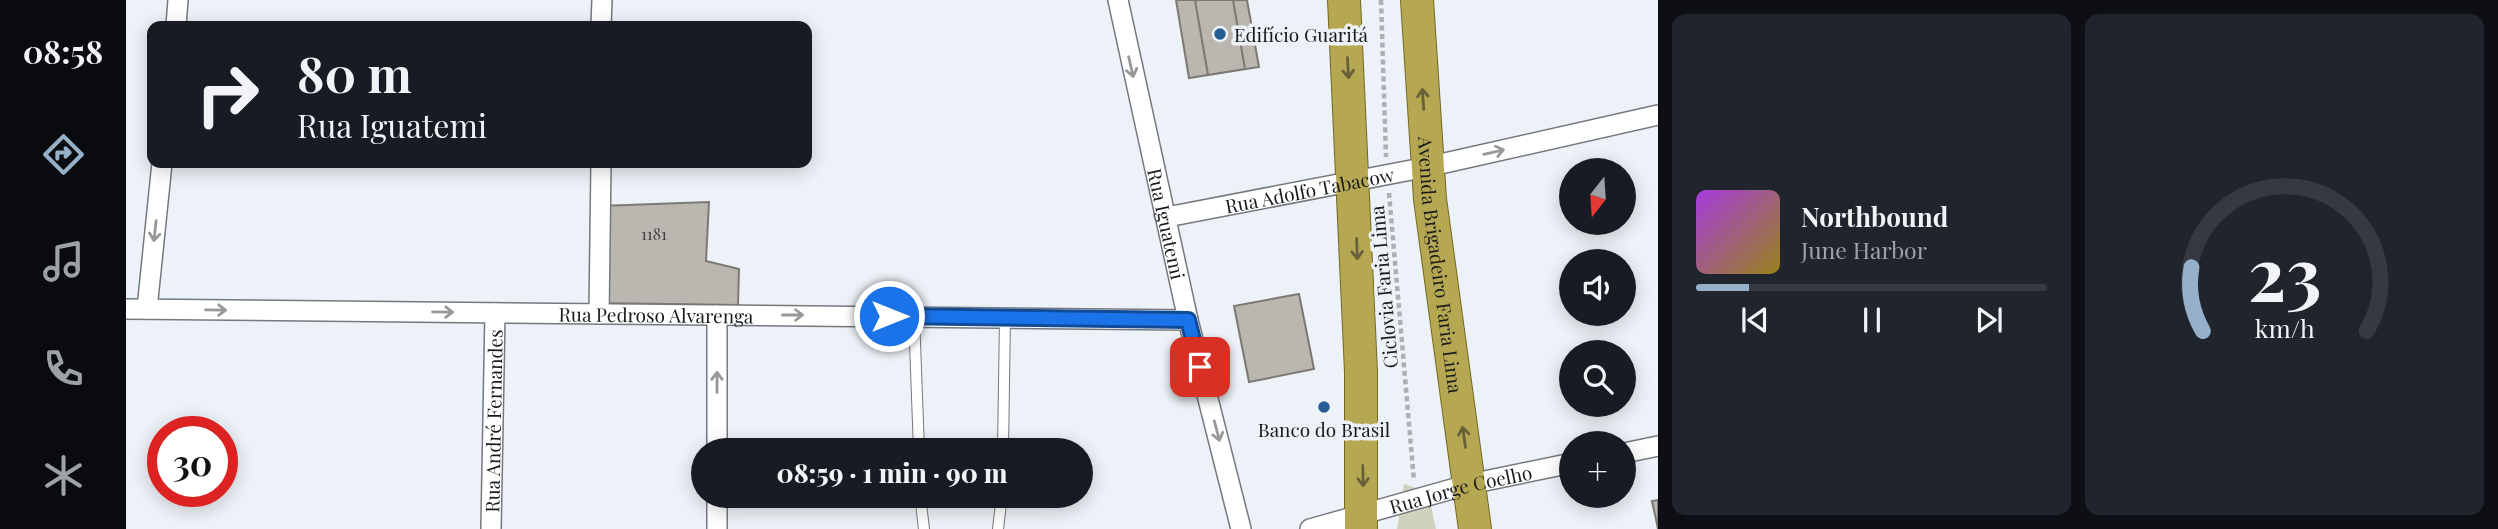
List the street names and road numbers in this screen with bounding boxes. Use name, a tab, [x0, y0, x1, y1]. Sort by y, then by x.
street label: Avenida Brigadeiro Faria Lima	[1413, 135, 1469, 395]
street label: Rua Adolfo Tabacow	[1223, 161, 1396, 219]
street label: Rua Iguatemi	[1142, 166, 1192, 282]
street label: Ciclovia Faria Lima	[1363, 204, 1403, 369]
street label: Rua Pedroso Alvarenga	[559, 300, 754, 329]
street label: Rua André Fernandes	[478, 329, 508, 513]
street label: Rua Jorge Coelho	[1386, 459, 1534, 519]

